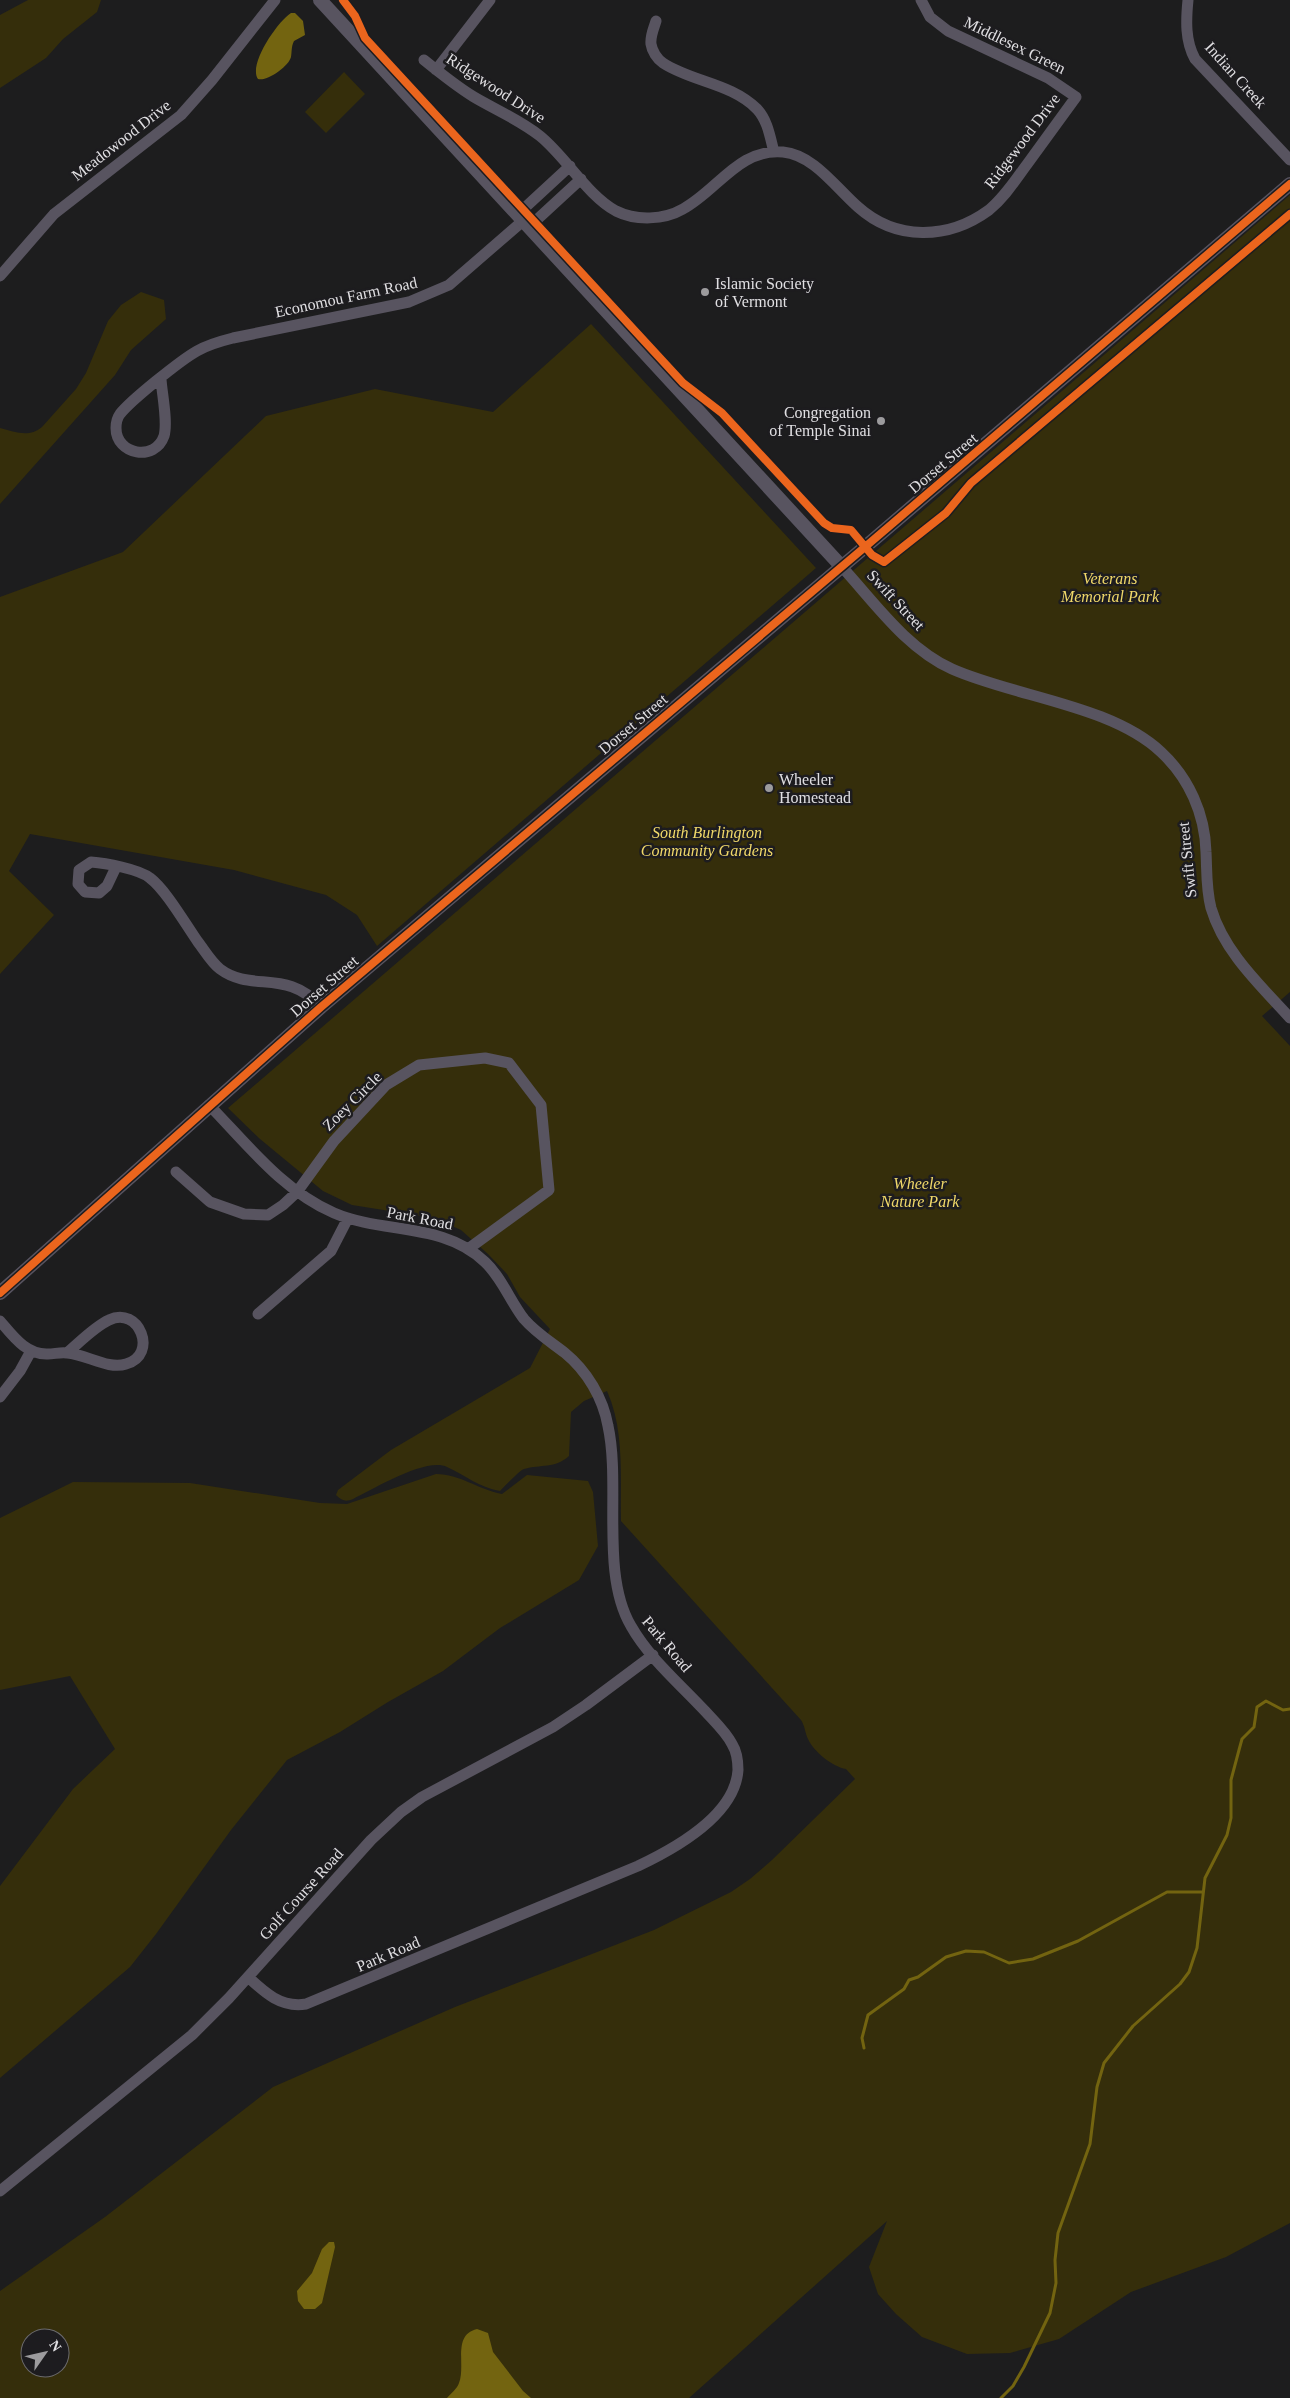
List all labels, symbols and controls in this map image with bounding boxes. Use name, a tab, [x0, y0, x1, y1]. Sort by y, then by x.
street label: Middlesex Green	[962, 13, 1068, 77]
street label: Indian Creek	[1202, 38, 1270, 112]
street label: Ridgewood Drive	[443, 50, 549, 127]
street label: Ridgewood Drive	[981, 90, 1064, 192]
street label: Meadowood Drive	[68, 96, 174, 184]
street label: Economou Farm Road	[273, 274, 419, 320]
place label: Islamic Society of Vermont	[715, 275, 814, 310]
marker: Islamic Society of Vermont	[699, 286, 711, 298]
place label: Congregation of Temple Sinai	[769, 404, 872, 440]
marker: Congregation of Temple Sinai	[875, 415, 887, 427]
street label: Dorset Street	[905, 429, 981, 497]
street label: Swift Street	[864, 566, 929, 634]
park label: Veterans Memorial Park	[1060, 570, 1160, 605]
street label: Dorset Street	[595, 690, 671, 758]
place label: Wheeler Homestead	[779, 771, 851, 806]
marker: Wheeler Homestead	[763, 782, 775, 794]
street label: Swift Street	[1175, 821, 1199, 899]
park label: South Burlington Community Gardens	[641, 824, 773, 860]
street label: Dorset Street	[287, 952, 362, 1020]
street label: Zoey Circle	[319, 1068, 386, 1135]
park label: Wheeler Nature Park	[880, 1175, 960, 1210]
street label: Park Road	[385, 1203, 455, 1233]
street label: Park Road	[639, 1613, 695, 1675]
street label: Golf Course Road	[256, 1845, 346, 1943]
street label: Park Road	[354, 1933, 422, 1975]
north arrow	[20, 2328, 70, 2378]
text: N	[46, 2338, 64, 2354]

